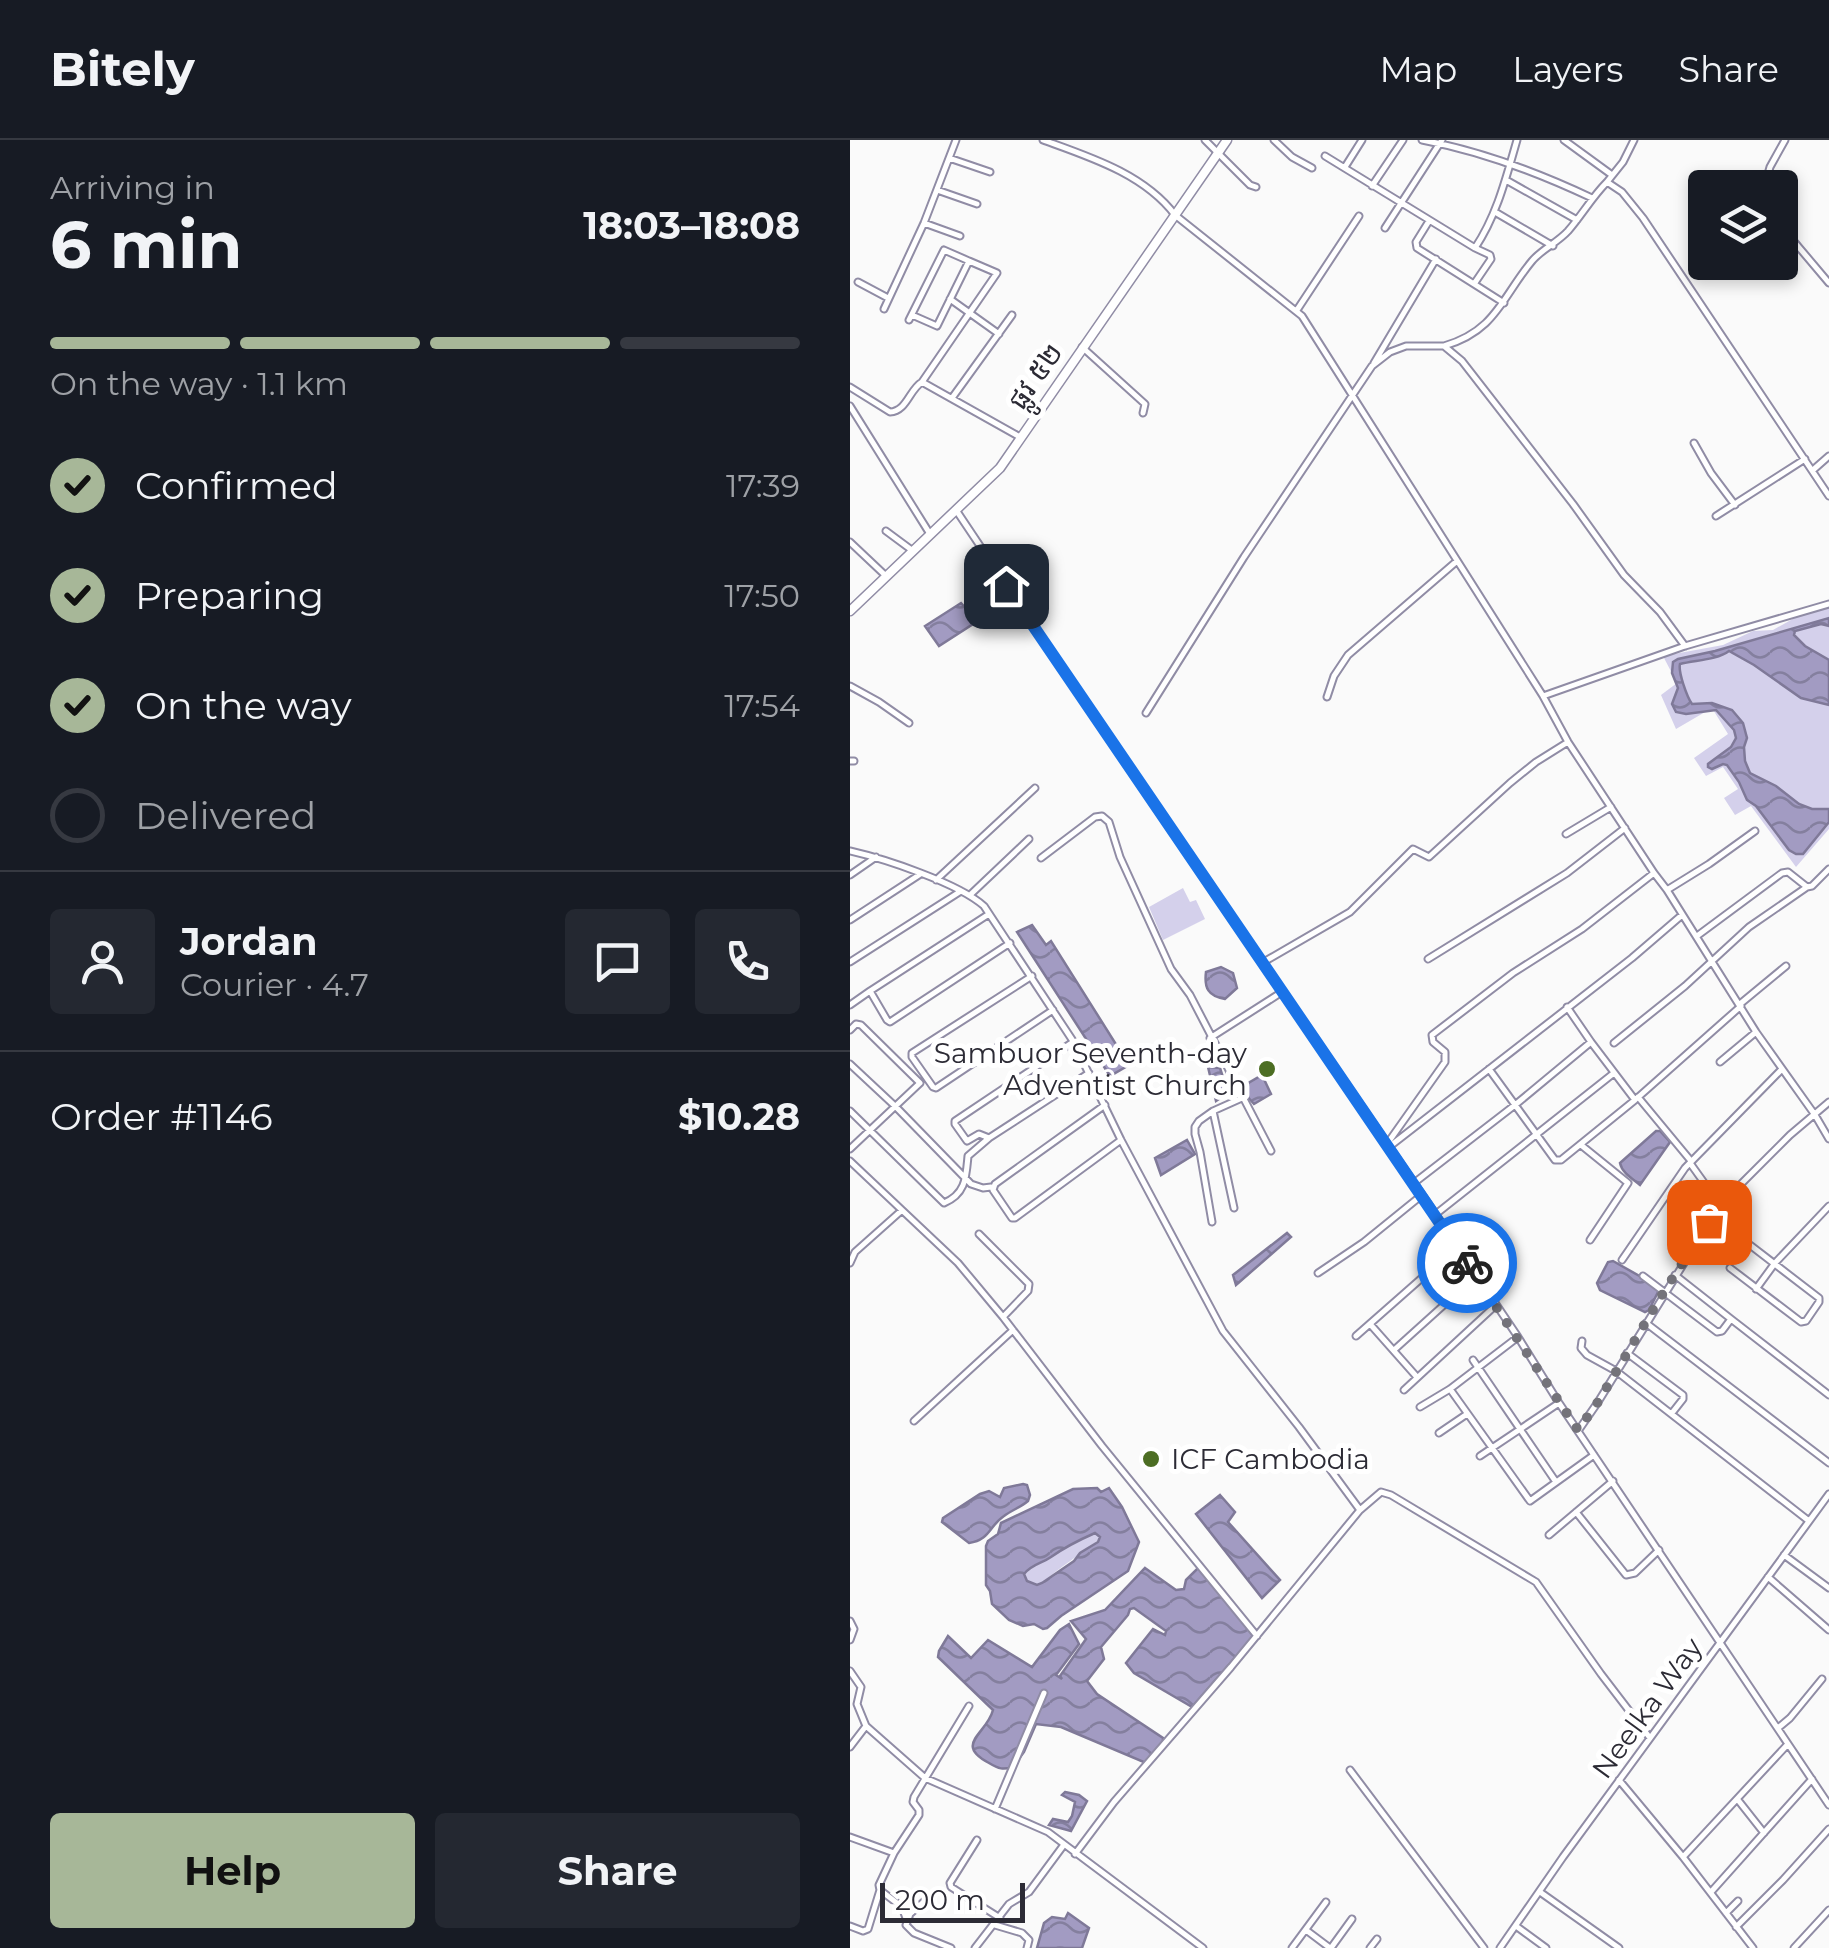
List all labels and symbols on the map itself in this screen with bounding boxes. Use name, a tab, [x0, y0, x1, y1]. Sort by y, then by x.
street label: ផ្លូវ ៥២	[1000, 336, 1077, 420]
pin	[964, 544, 1049, 629]
place label: Sambuor Seventh-day Adventist Church	[934, 1036, 1248, 1102]
marker: Sambuor Seventh-day Adventist Church	[1256, 1058, 1278, 1080]
pin	[1667, 1180, 1752, 1265]
courier	[1417, 1213, 1517, 1313]
place label: ICF Cambodia	[1171, 1442, 1370, 1476]
marker: ICF Cambodia	[1140, 1448, 1162, 1470]
street label: Neelka Way	[1585, 1631, 1710, 1785]
scale bar	[880, 1878, 1025, 1922]

